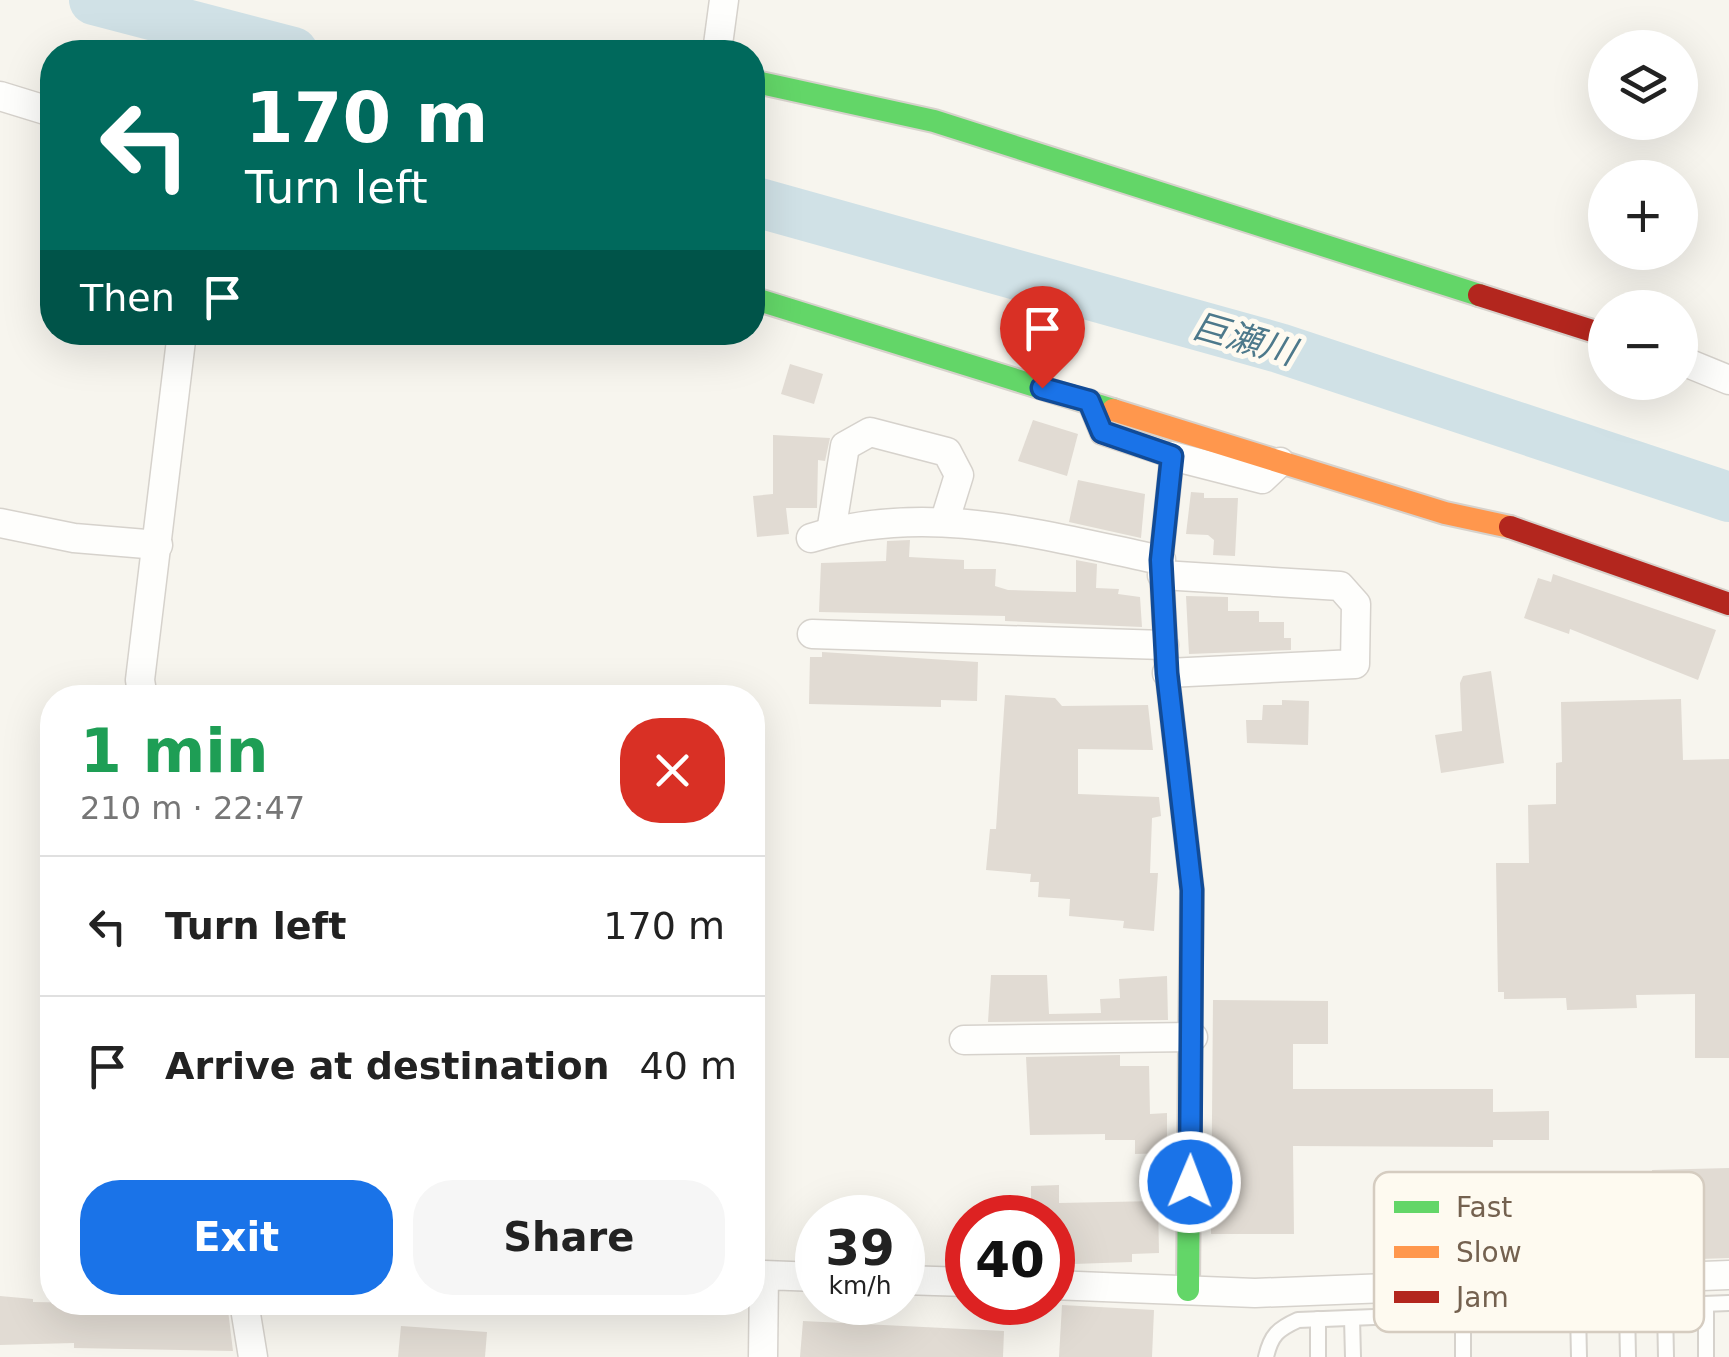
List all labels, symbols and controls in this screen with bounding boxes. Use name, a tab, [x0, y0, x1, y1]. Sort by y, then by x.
map controls	[1588, 30, 1698, 400]
button: layers	[1588, 30, 1698, 140]
text: 170 m	[245, 77, 488, 159]
icon: left	[80, 80, 210, 210]
button: +	[1588, 160, 1698, 270]
text: Turn left	[245, 161, 428, 214]
icon: arrive	[195, 270, 250, 325]
text: Then	[80, 276, 175, 320]
pin	[1000, 286, 1085, 389]
button: −	[1588, 290, 1698, 400]
icon: arrive	[1015, 301, 1070, 356]
water label: 巨瀬川	[1188, 305, 1304, 374]
text: 1 min	[80, 716, 268, 786]
button: close	[620, 718, 725, 823]
text: 210 m · 22:47	[80, 789, 305, 827]
icon: left	[80, 899, 135, 954]
text: Turn left	[165, 904, 346, 948]
text: 170 m	[603, 904, 725, 948]
icon: arrive	[80, 1039, 135, 1094]
text: Arrive at destination	[165, 1044, 610, 1088]
text: 40 m	[640, 1044, 737, 1088]
position arrow	[1138, 1130, 1242, 1234]
legend	[1374, 1172, 1704, 1332]
button: Exit	[80, 1180, 393, 1295]
button: Share	[413, 1180, 725, 1295]
text: Fast	[1456, 1191, 1512, 1224]
speed limit sign: 40	[945, 1195, 1075, 1325]
text: 39	[825, 1219, 895, 1277]
text: Slow	[1456, 1236, 1522, 1269]
text: km/h	[828, 1271, 892, 1300]
text: Jam	[1454, 1281, 1509, 1314]

